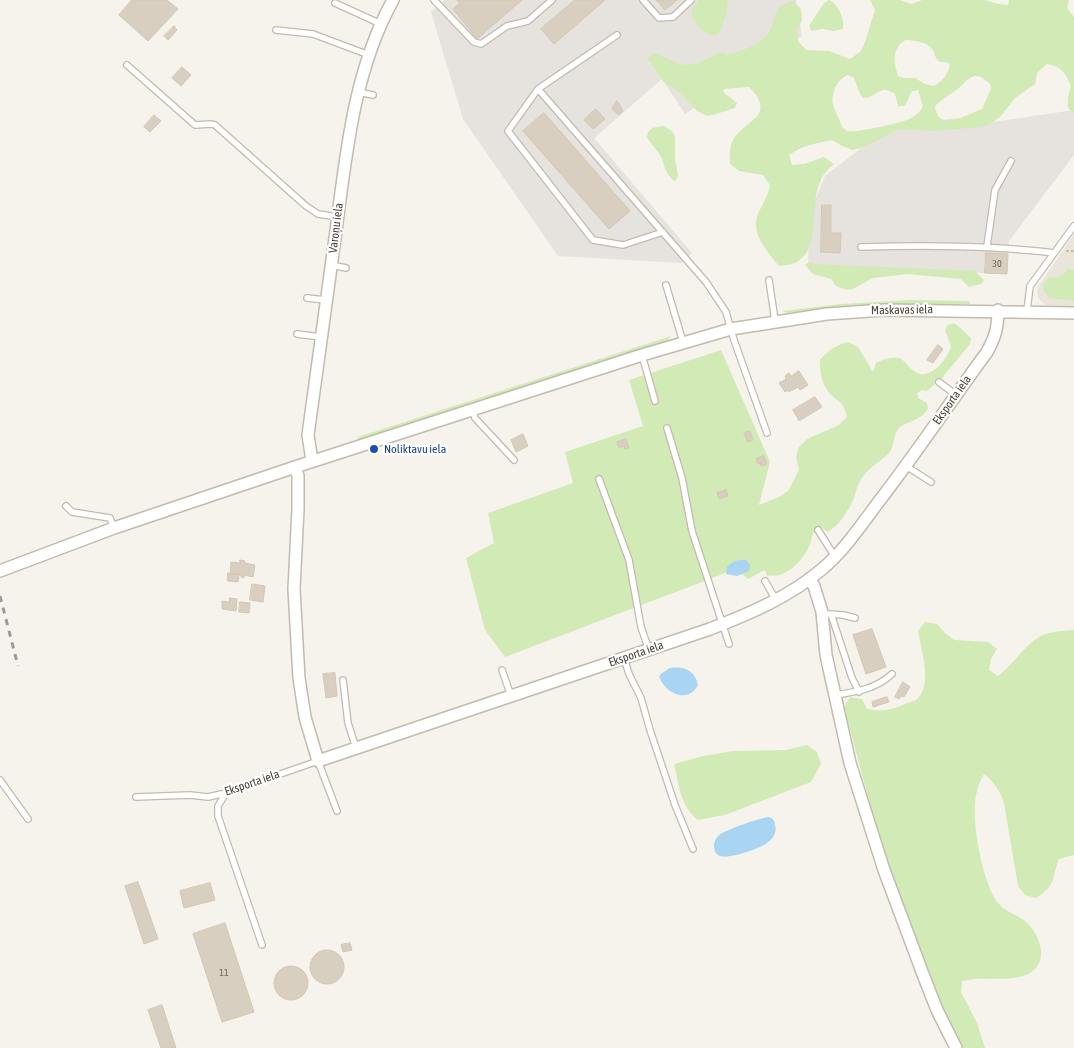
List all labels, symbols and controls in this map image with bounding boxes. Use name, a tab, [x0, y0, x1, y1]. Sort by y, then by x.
street label: Varoņu iela	[326, 202, 346, 254]
house number: 30	[992, 258, 1002, 270]
street label: Maskavas iela	[871, 302, 933, 318]
street label: Eksporta iela	[930, 373, 974, 427]
place label: Noliktavu iela	[384, 442, 446, 456]
marker: Noliktavu iela	[368, 443, 380, 455]
street label: Eksporta iela	[607, 638, 665, 670]
street label: Eksporta iela	[223, 767, 281, 799]
house number: 11	[219, 967, 229, 979]

